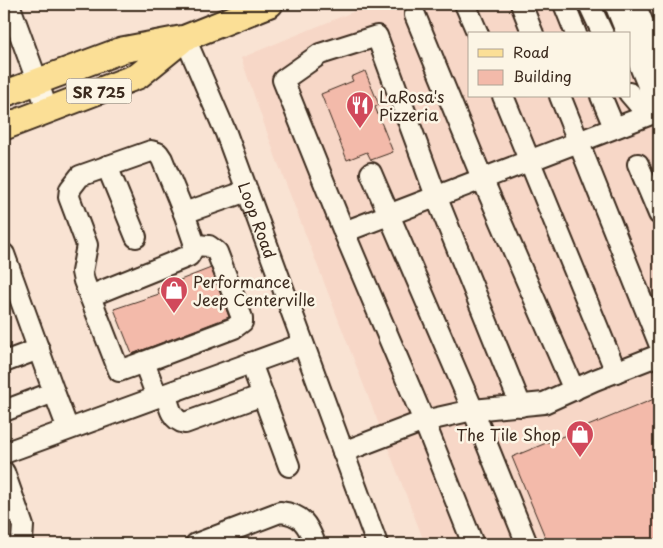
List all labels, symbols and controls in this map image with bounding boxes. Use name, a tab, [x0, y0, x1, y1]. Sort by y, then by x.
legend	[468, 32, 630, 98]
text: Road	[513, 40, 549, 63]
text: Building	[513, 64, 572, 87]
road number: SR 725	[66, 78, 132, 104]
place label: LaRosa's Pizzeria	[379, 84, 444, 126]
restaurant icon: LaRosa's Pizzeria	[345, 90, 375, 129]
street label: Loop Road	[233, 178, 283, 262]
place label: Performance Jeep Centerville	[193, 269, 316, 311]
shop icon: Performance Jeep Centerville	[159, 275, 189, 314]
shop icon: The Tile Shop	[565, 419, 595, 458]
place label: The Tile Shop	[456, 422, 561, 446]

